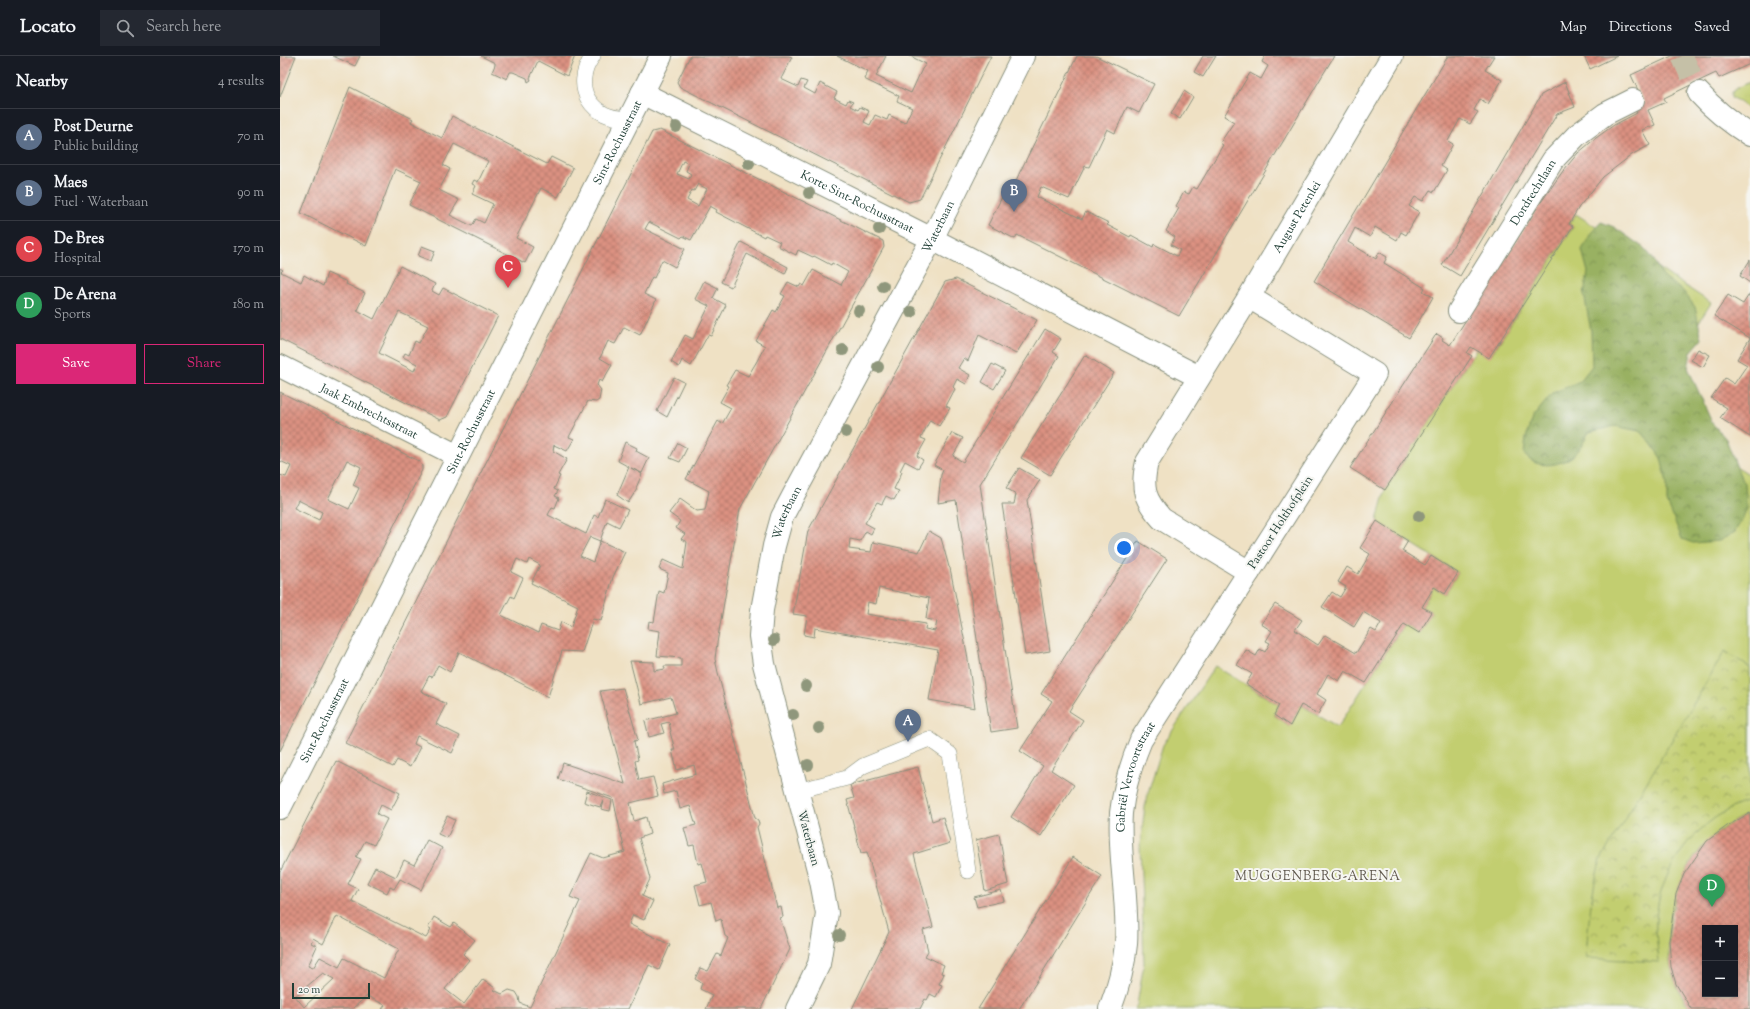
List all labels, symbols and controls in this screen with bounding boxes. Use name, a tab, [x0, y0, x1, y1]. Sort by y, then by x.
search box	[100, 10, 380, 46]
text: Locato	[20, 14, 76, 41]
icon: search	[114, 17, 136, 39]
text: Search here	[146, 17, 221, 38]
text: Map	[1560, 18, 1587, 38]
text: Directions	[1609, 18, 1672, 38]
text: Saved	[1694, 18, 1730, 38]
text: Nearby	[16, 70, 68, 94]
text: 4 results	[218, 73, 264, 91]
street label: Sint-Rochusstraat	[589, 97, 647, 189]
text: Post Deurne	[54, 117, 133, 138]
text: A	[24, 128, 34, 146]
text: 70 m	[237, 128, 264, 146]
text: Public building	[54, 138, 138, 156]
street label: Dordrechtlaan	[1506, 156, 1561, 229]
street label: Korte Sint-Rochusstraat	[797, 166, 916, 238]
text: Maes	[54, 173, 87, 194]
street label: August Petenlei	[1269, 177, 1326, 257]
pin: B	[1001, 179, 1027, 212]
text: B	[25, 184, 33, 202]
text: 90 m	[237, 184, 264, 202]
text: Fuel · Waterbaan	[54, 194, 149, 212]
street label: Waterbaan	[918, 197, 960, 257]
text: De Bres	[54, 229, 104, 250]
text: C	[24, 240, 34, 258]
text: 170 m	[233, 240, 264, 258]
text: Hospital	[54, 250, 101, 268]
pin: C	[495, 255, 521, 288]
text: De Arena	[54, 285, 116, 306]
text: D	[24, 296, 34, 314]
text: 180 m	[233, 296, 264, 314]
text: Sports	[54, 306, 91, 324]
button: Save	[16, 344, 136, 384]
button: Share	[144, 344, 264, 384]
street label: Jaak Embrechtsstraat	[316, 379, 421, 444]
street label: Sint-Rochusstraat	[443, 386, 501, 478]
street label: Pastoor Holthofplein	[1244, 472, 1318, 573]
street label: Waterbaan	[768, 483, 807, 541]
your location	[1114, 538, 1134, 558]
street label: Sint-Rochusstraat	[296, 675, 354, 767]
pin: A	[895, 709, 921, 742]
street label: Gabriël Vervoortstraat	[1112, 718, 1161, 832]
street label: Waterbaan	[792, 808, 824, 868]
district label: MUGGENBERG-ARENA	[1235, 868, 1401, 886]
pin: D	[1699, 874, 1725, 907]
map controls	[1702, 925, 1738, 997]
button: +	[1702, 925, 1738, 961]
button: −	[1702, 961, 1738, 997]
scale bar	[292, 981, 370, 1000]
text: 20 m	[298, 982, 320, 998]

